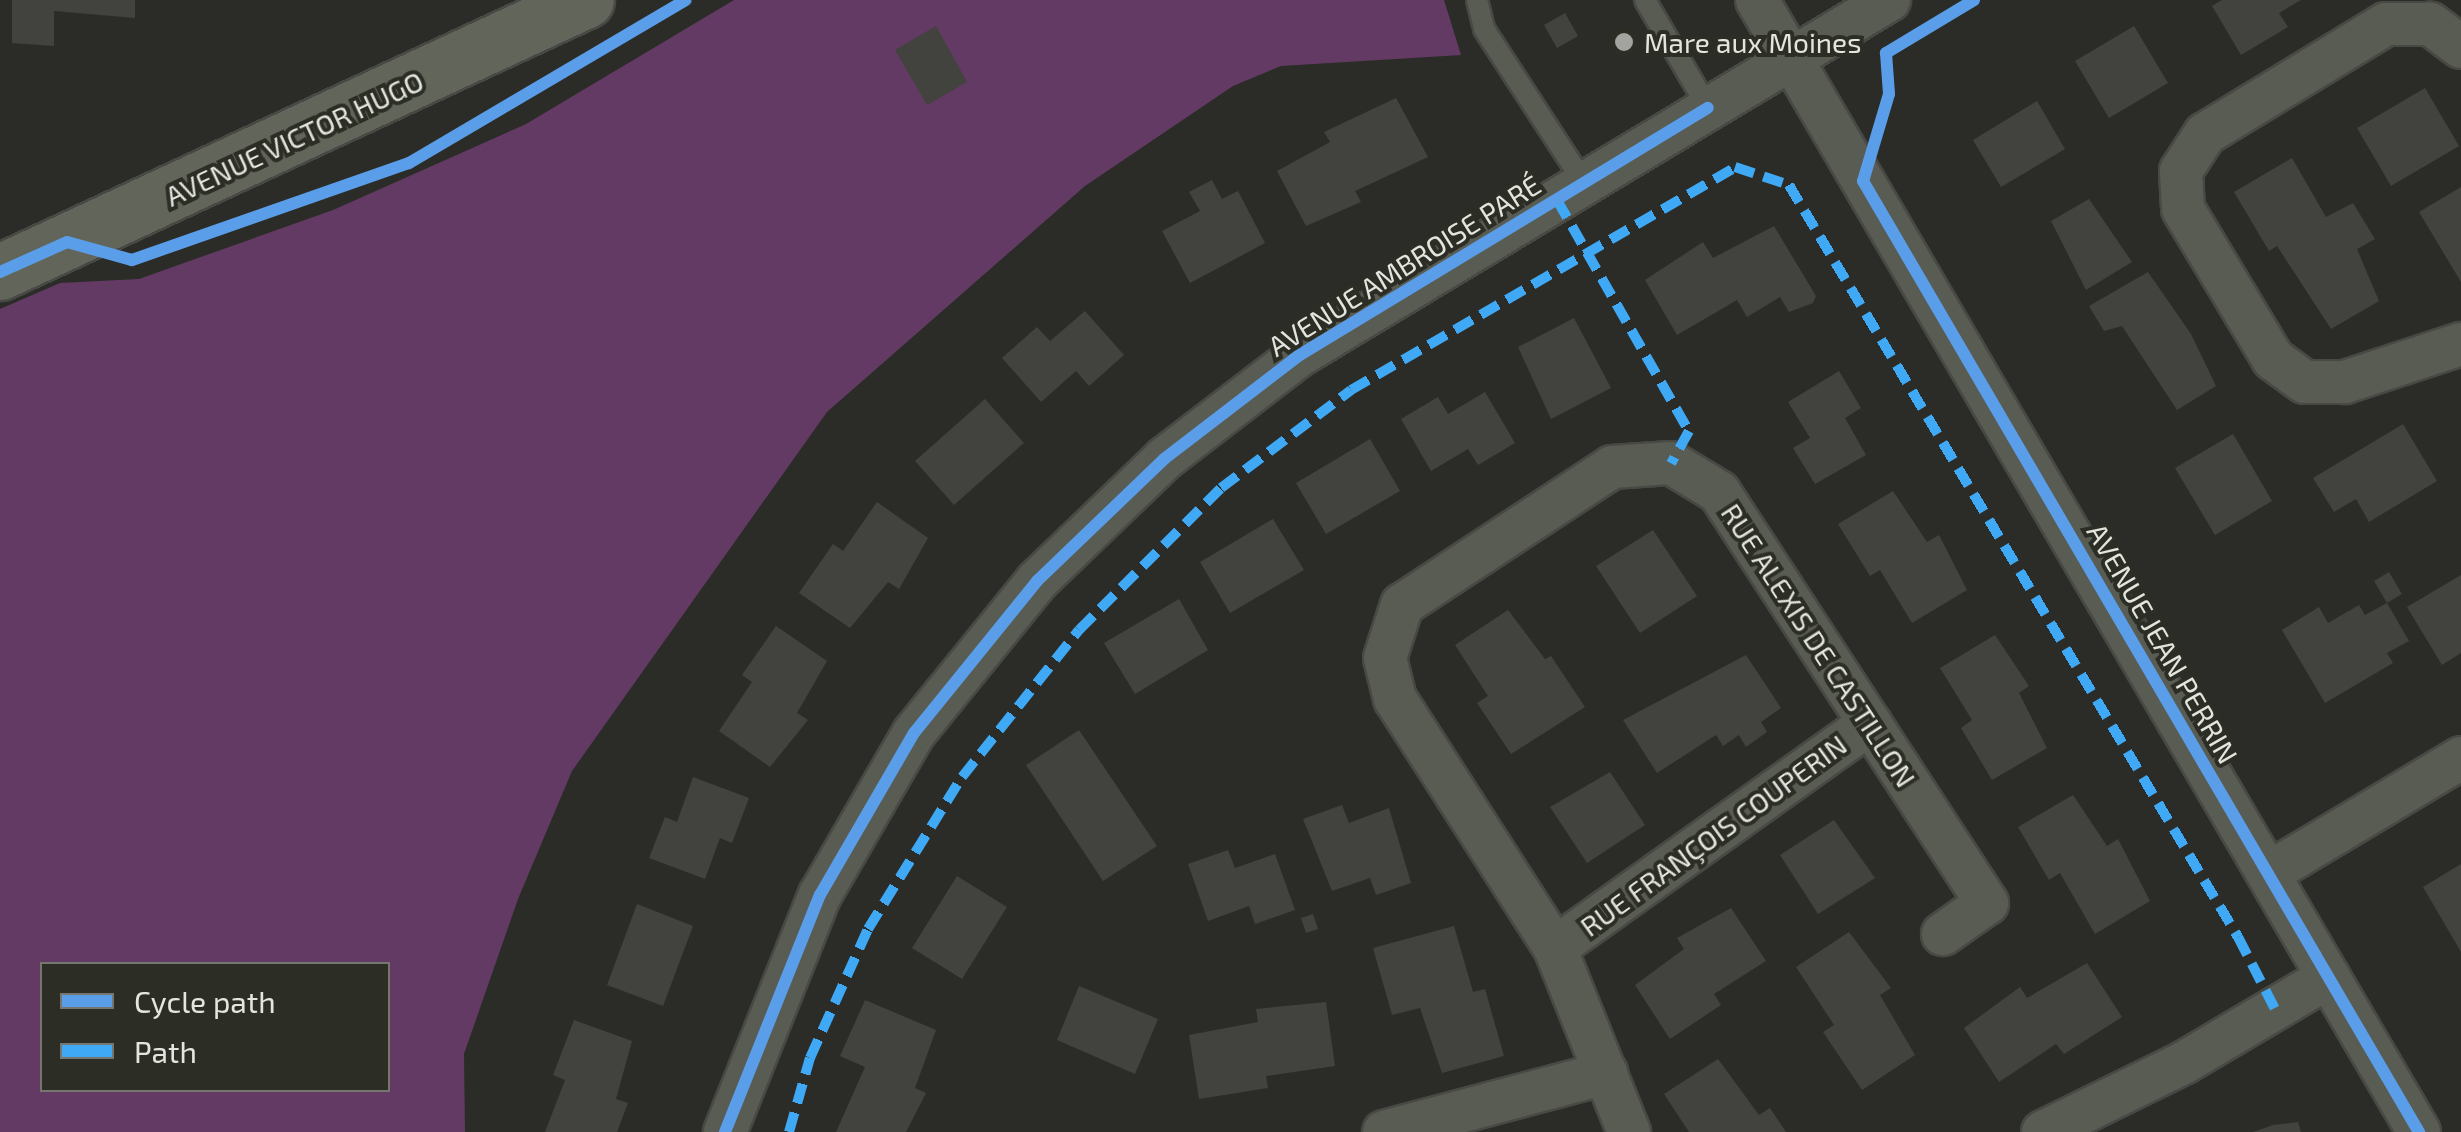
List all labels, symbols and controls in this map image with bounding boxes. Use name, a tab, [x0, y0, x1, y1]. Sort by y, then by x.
place label: Mare aux Moines	[1644, 25, 1861, 59]
marker: Mare aux Moines	[1613, 31, 1635, 53]
street label: AVENUE VICTOR HUGO	[159, 63, 429, 213]
street label: AVENUE AMBROISE PARÉ	[1261, 167, 1547, 363]
street label: RUE ALEXIS DE CASTILLON	[1715, 497, 1923, 793]
street label: AVENUE JEAN PERRIN	[2080, 517, 2246, 769]
street label: RUE FRANÇOIS COUPERIN	[1573, 727, 1853, 943]
legend	[40, 962, 390, 1092]
text: Cycle path	[134, 983, 276, 1019]
text: Path	[134, 1033, 197, 1069]

